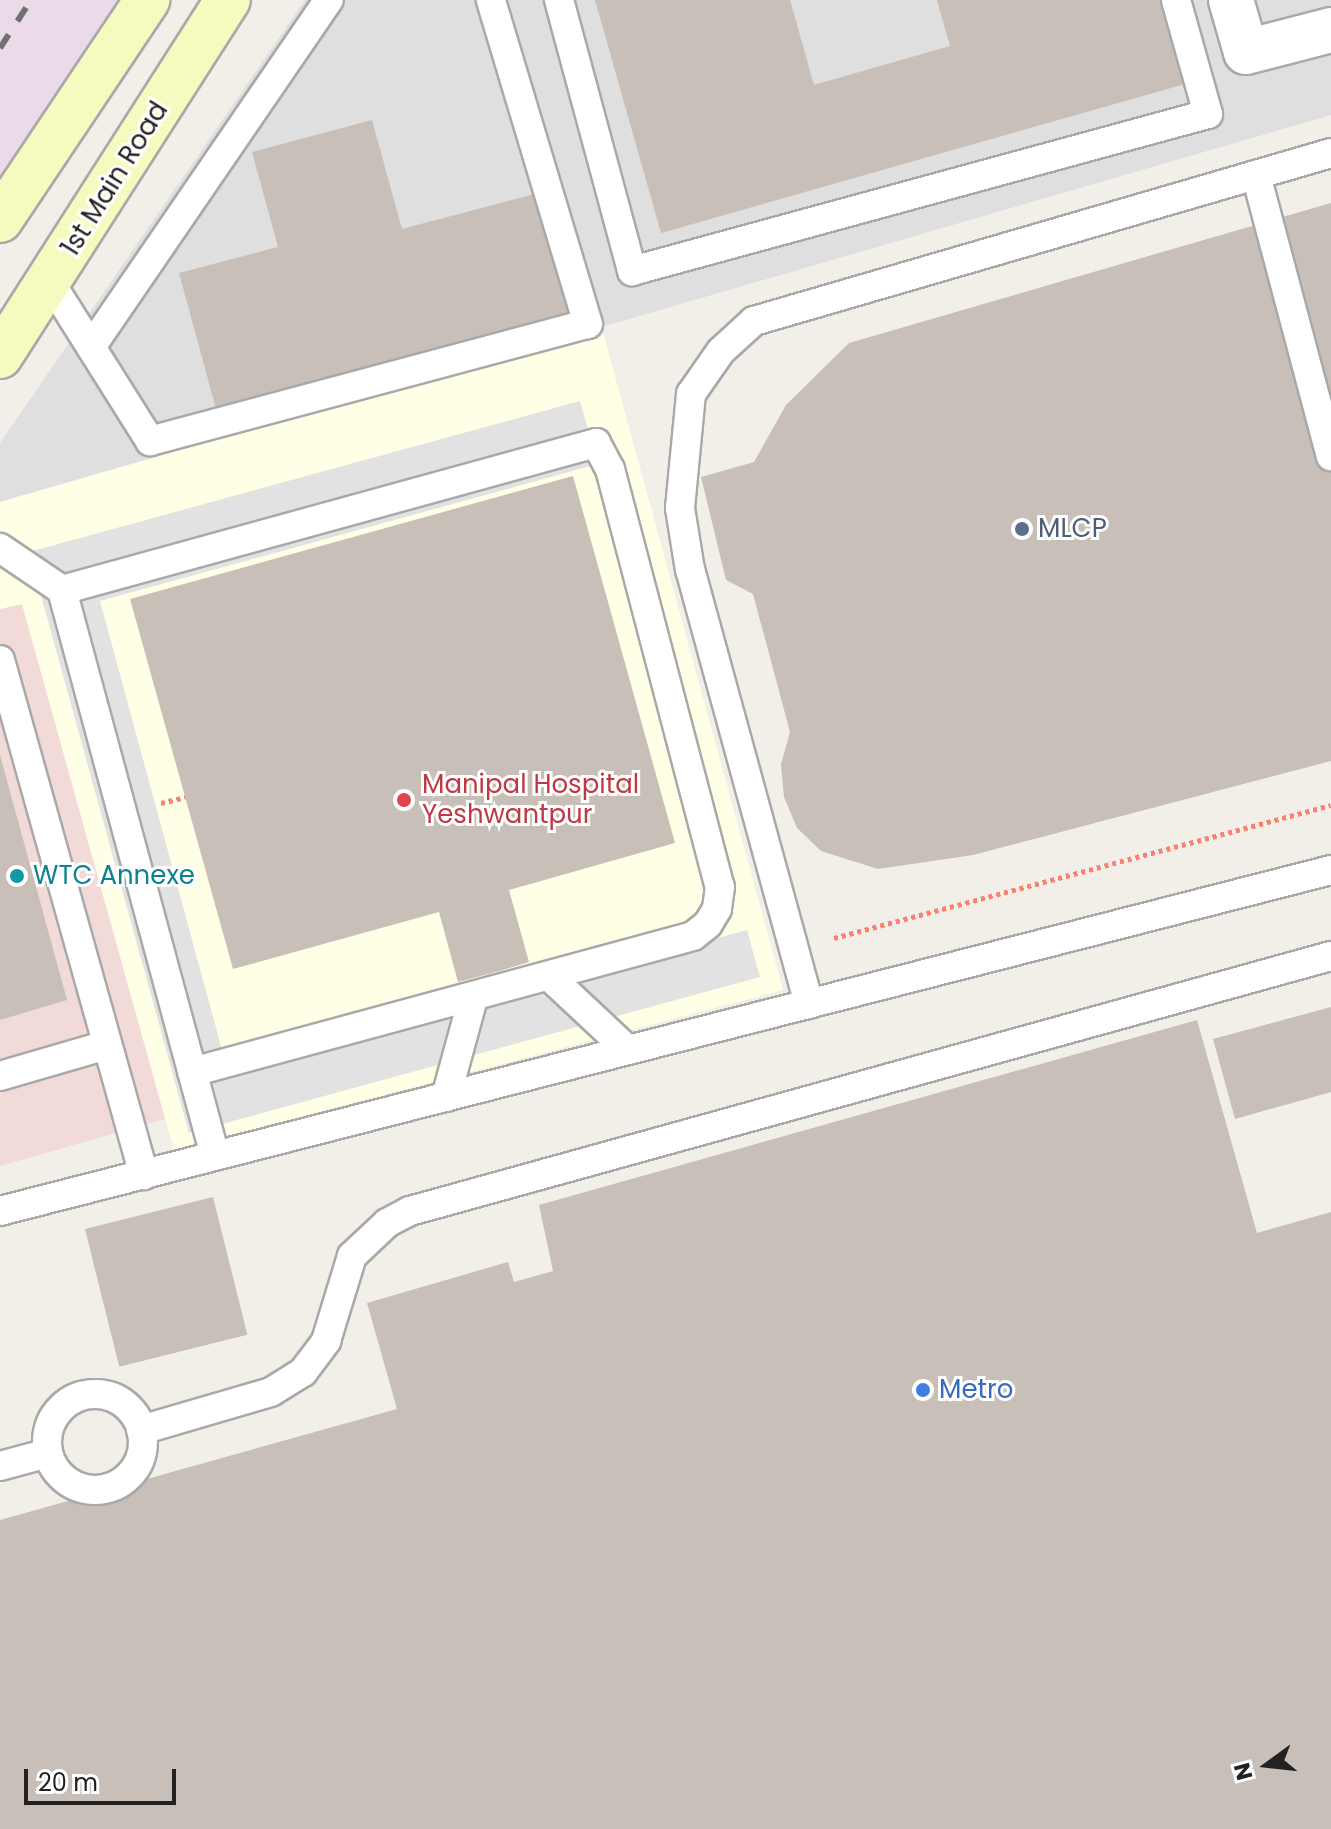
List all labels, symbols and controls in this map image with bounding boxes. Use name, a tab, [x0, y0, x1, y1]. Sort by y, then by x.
street label: 1st Main Road	[55, 96, 175, 262]
place label: MLCP	[1038, 513, 1107, 545]
marker: MLCP	[1013, 520, 1031, 538]
place label: Manipal Hospital Yeshwantpur	[422, 769, 639, 830]
marker: Manipal Hospital Yeshwantpur	[393, 789, 415, 811]
place label: WTC Annexe	[33, 860, 195, 892]
marker: WTC Annexe	[8, 867, 26, 885]
place label: Metro	[939, 1374, 1013, 1406]
marker: Metro	[914, 1381, 932, 1399]
north arrow	[1227, 1725, 1307, 1805]
scale bar	[28, 1753, 180, 1803]
text: N	[1226, 1759, 1260, 1783]
text: 20 m	[38, 1766, 98, 1799]

